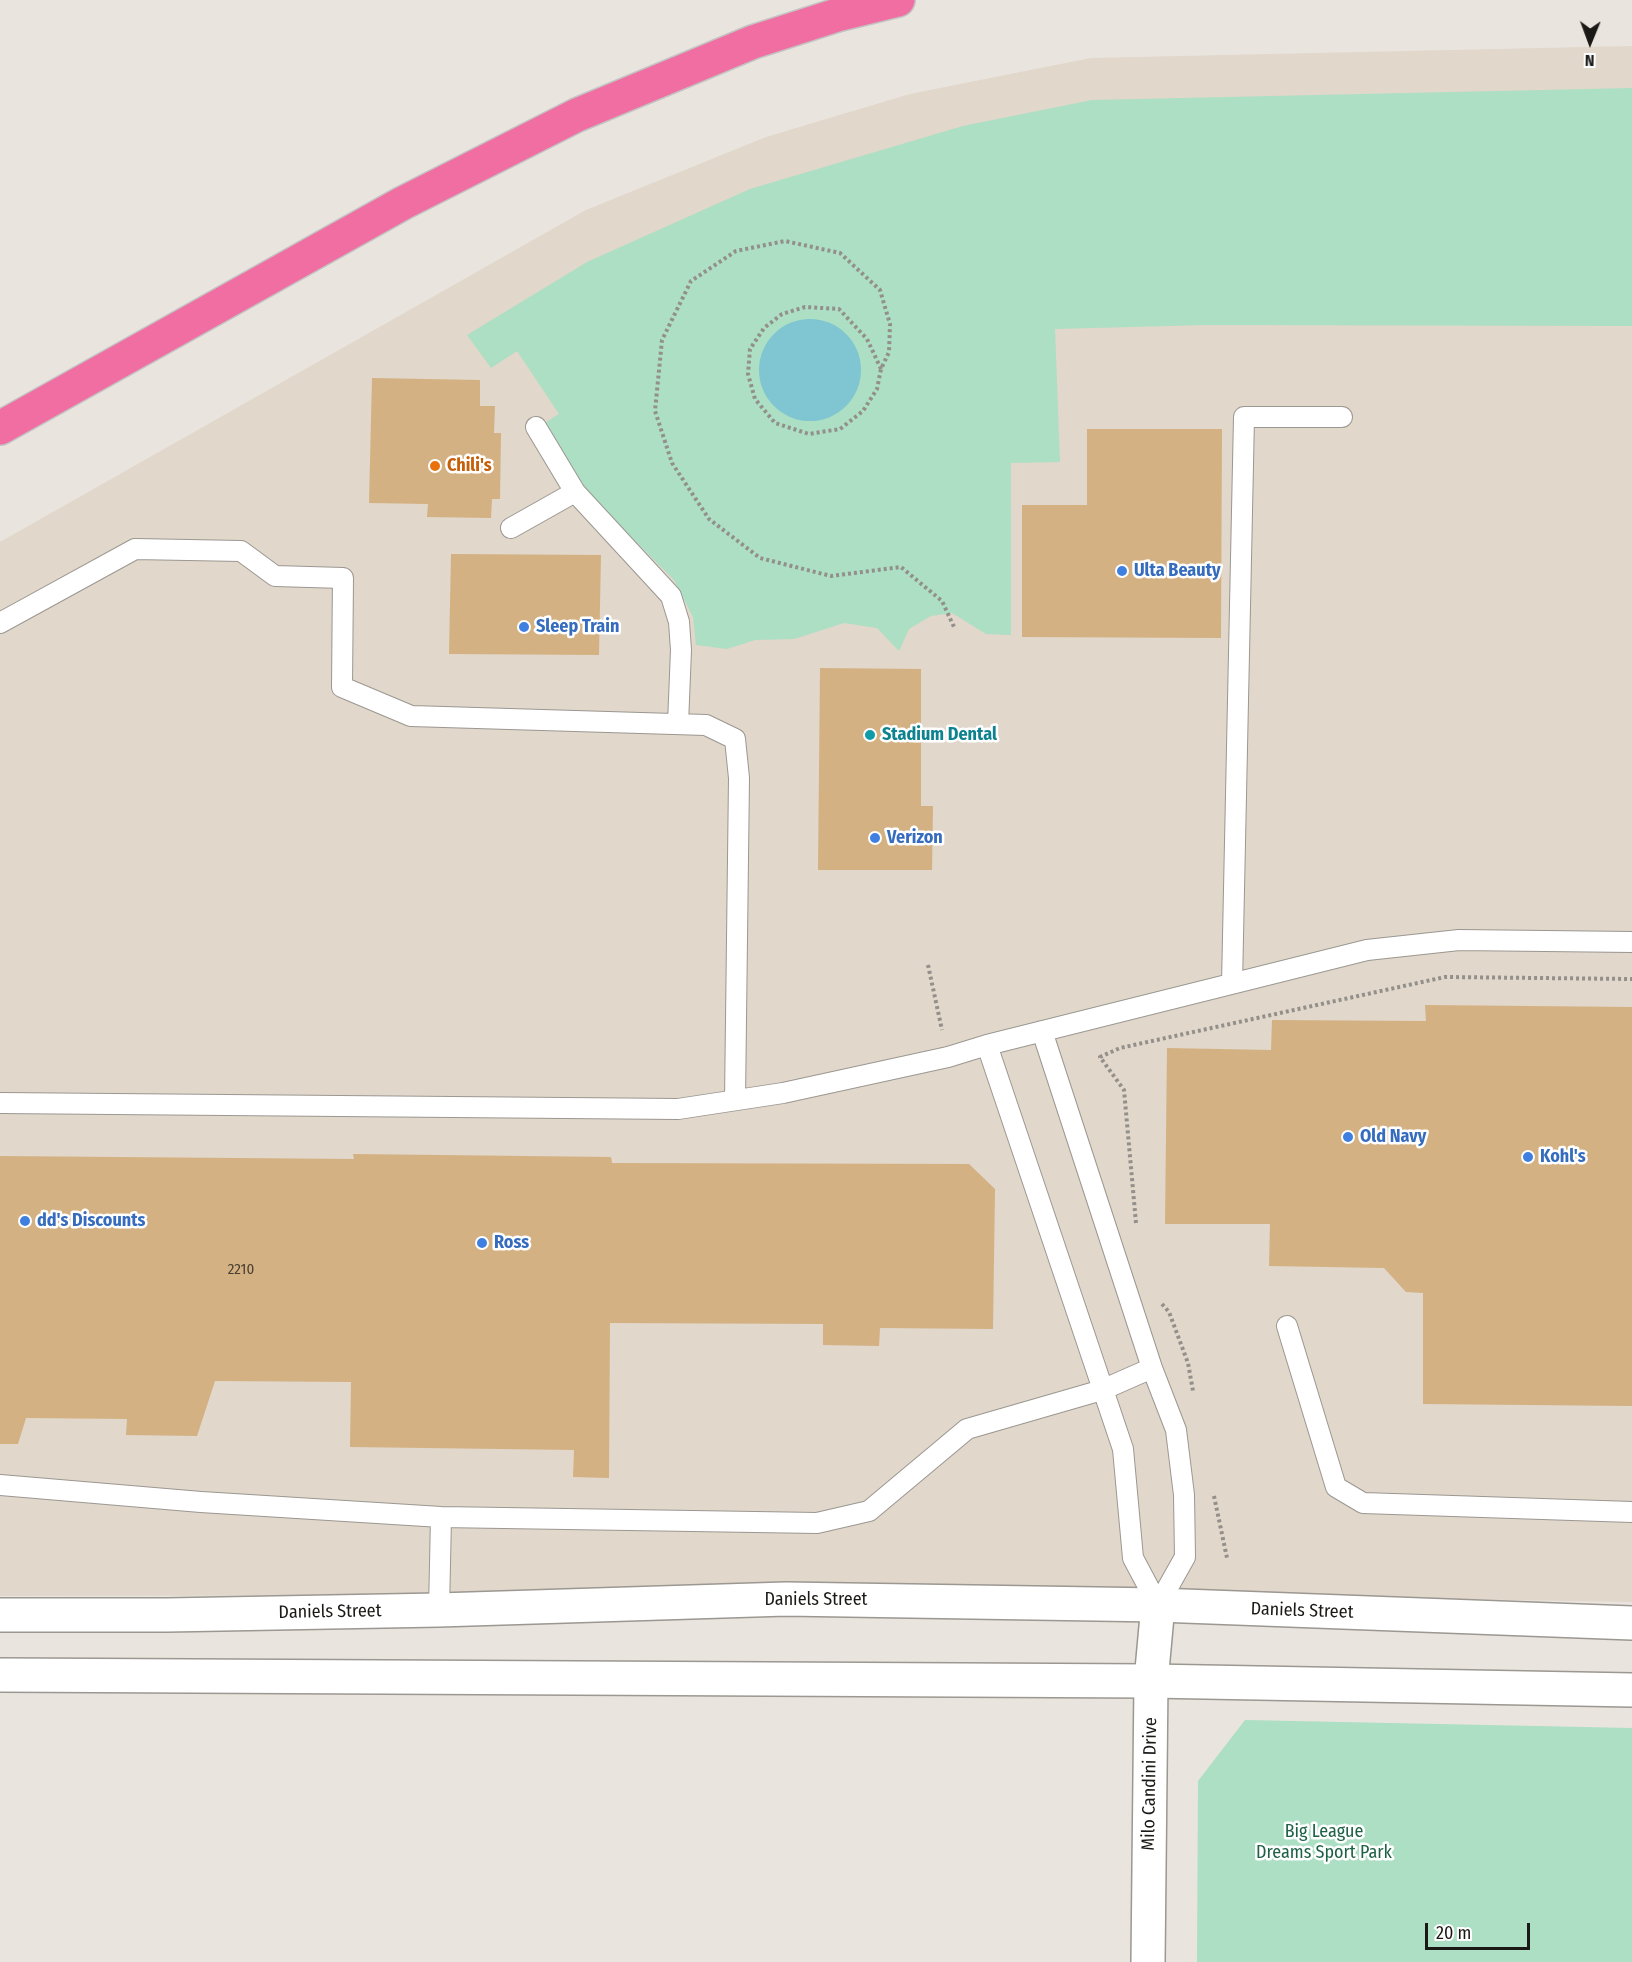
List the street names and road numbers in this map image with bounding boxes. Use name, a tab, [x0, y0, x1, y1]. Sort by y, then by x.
street label: Daniels Street	[765, 1589, 867, 1611]
street label: Daniels Street	[1250, 1598, 1354, 1624]
street label: Daniels Street	[278, 1600, 382, 1624]
street label: Milo Candini Drive	[1138, 1717, 1162, 1851]

